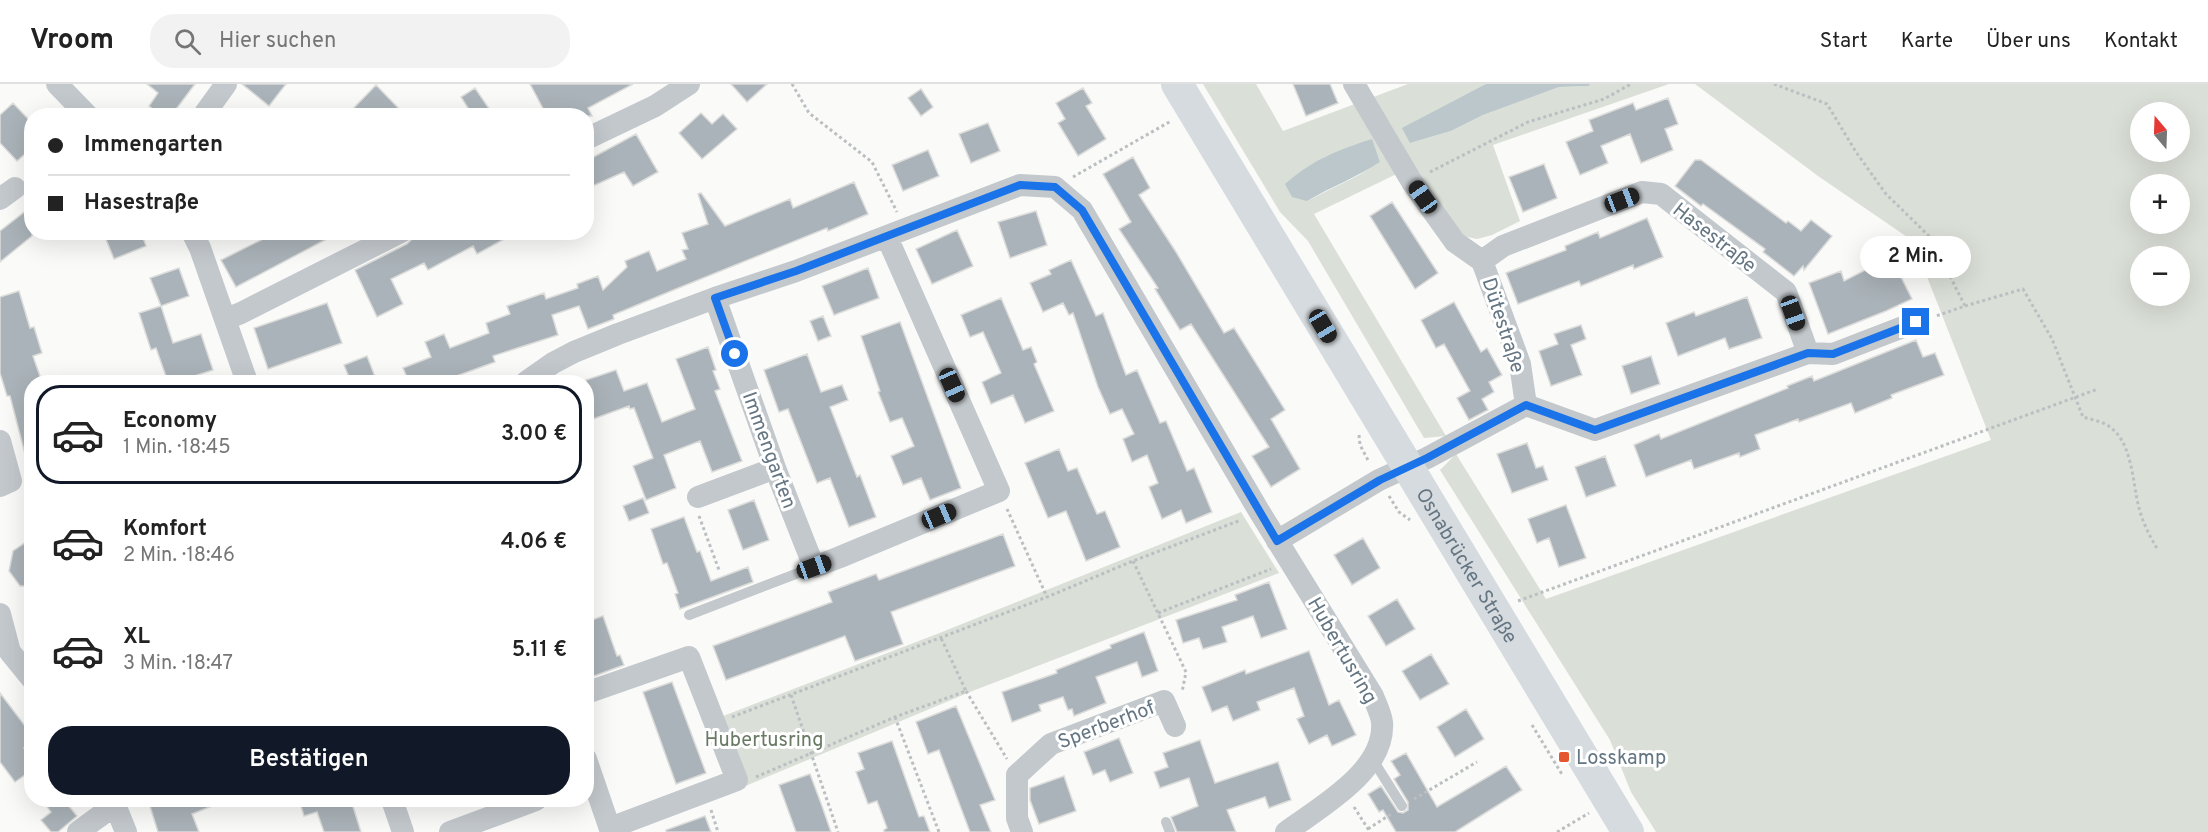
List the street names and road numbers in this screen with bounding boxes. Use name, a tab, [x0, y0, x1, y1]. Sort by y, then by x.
street label: Hasestraße	[1667, 198, 1761, 279]
street label: Dütestraße	[1475, 275, 1530, 376]
street label: Immengarten	[735, 389, 801, 513]
street label: Osnabrücker Straße	[1409, 484, 1522, 649]
street label: Hubertusring	[1300, 593, 1382, 709]
street label: Sperberhof	[1055, 695, 1159, 756]

